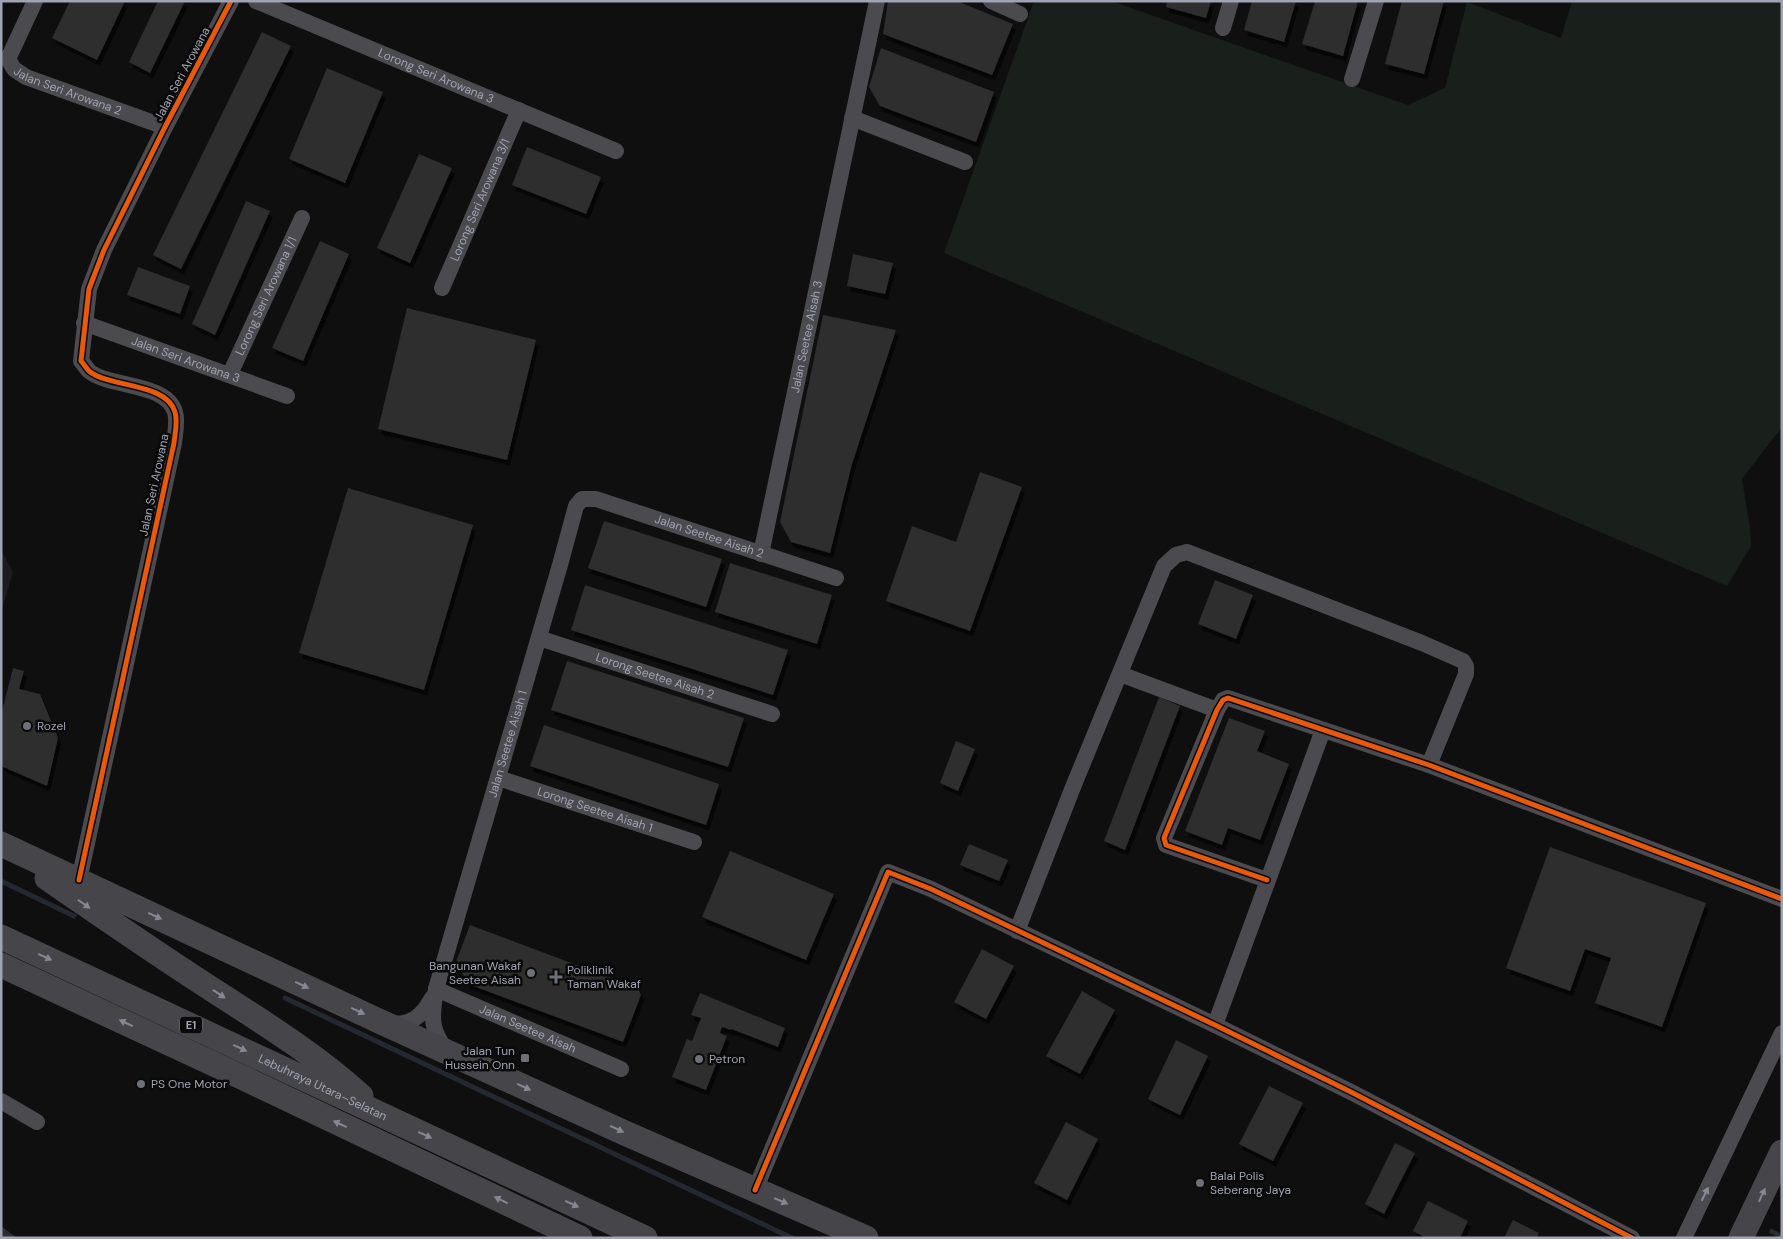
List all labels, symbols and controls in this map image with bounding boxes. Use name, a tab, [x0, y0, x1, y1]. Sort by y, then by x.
street label: Jalan Seri Arowana	[151, 24, 213, 124]
street label: Lorong Seri Arowana 3	[376, 45, 496, 107]
street label: Jalan Seri Arowana 2	[11, 63, 124, 119]
street label: Lorong Seri Arowana 3/1	[447, 136, 514, 264]
street label: Lorong Seri Arowana 1/1	[232, 234, 300, 358]
street label: Jalan Seetee Aisah 3	[787, 279, 826, 394]
street label: Jalan Seri Arowana 3	[129, 333, 242, 386]
street label: Jalan Seri Arowana	[135, 432, 173, 538]
street label: Jalan Seetee Aisah 2	[652, 511, 766, 562]
street label: Lorong Seetee Aisah 2	[594, 649, 716, 703]
street label: Jalan Seetee Aisah 1	[484, 688, 531, 799]
place label: Rozel	[37, 718, 66, 734]
marker: Rozel	[21, 720, 33, 732]
street label: Lorong Seetee Aisah 1	[535, 783, 655, 836]
one-way arrow	[77, 899, 91, 909]
one-way arrow	[148, 912, 162, 920]
one-way arrow	[38, 953, 53, 962]
place label: Bangunan Wakaf Seetee Aisah	[429, 958, 521, 988]
place label: Poliklinik Taman Wakaf	[567, 962, 641, 992]
marker: Bangunan Wakaf Seetee Aisah	[525, 967, 537, 979]
marker: Poliklinik Taman Wakaf	[549, 970, 563, 984]
one-way arrow	[295, 981, 309, 989]
one-way arrow	[213, 990, 226, 999]
street label: Jalan Seetee Aisah	[477, 1001, 579, 1057]
one-way arrow	[351, 1007, 365, 1015]
road number: E1	[180, 1016, 202, 1034]
one-way arrow	[119, 1019, 133, 1027]
place label: Jalan Tun Hussein Onn	[445, 1043, 515, 1073]
one-way arrow	[233, 1045, 247, 1053]
street label: Lebuhraya Utara–Selatan	[256, 1050, 390, 1124]
place label: Petron	[709, 1051, 745, 1067]
marker: Jalan Tun Hussein Onn	[519, 1052, 531, 1064]
marker: Petron	[693, 1053, 705, 1065]
place label: PS One Motor	[151, 1076, 228, 1092]
marker: PS One Motor	[135, 1078, 147, 1090]
one-way arrow	[517, 1083, 531, 1091]
one-way arrow	[333, 1120, 347, 1128]
one-way arrow	[609, 1125, 624, 1134]
one-way arrow	[418, 1131, 432, 1139]
place label: Balai Polis Seberang Jaya	[1210, 1168, 1291, 1198]
marker: Balai Polis Seberang Jaya	[1194, 1177, 1206, 1189]
one-way arrow	[1701, 1187, 1709, 1201]
one-way arrow	[1758, 1188, 1766, 1202]
one-way arrow	[494, 1196, 508, 1204]
one-way arrow	[774, 1198, 789, 1206]
one-way arrow	[565, 1200, 579, 1208]

